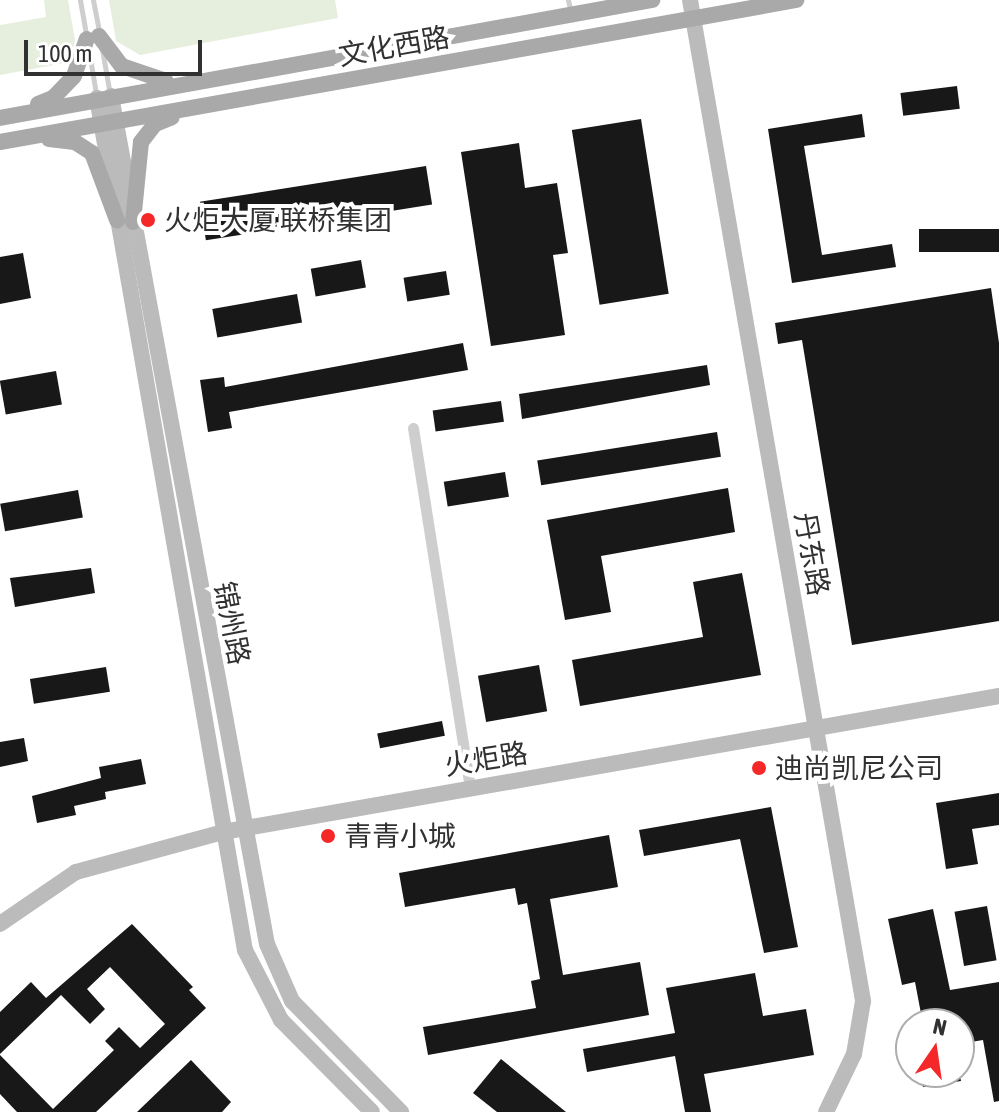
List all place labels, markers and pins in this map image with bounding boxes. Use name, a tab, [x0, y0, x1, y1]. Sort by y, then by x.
place label: 火炬大厦 联桥集团	[164, 203, 392, 237]
marker: 火炬大厦 联桥集团	[139, 211, 157, 229]
place label: 迪尚凯尼公司	[775, 751, 943, 785]
marker: 迪尚凯尼公司	[750, 759, 768, 777]
place label: 青青小城	[344, 819, 456, 853]
marker: 青青小城	[319, 827, 337, 845]

